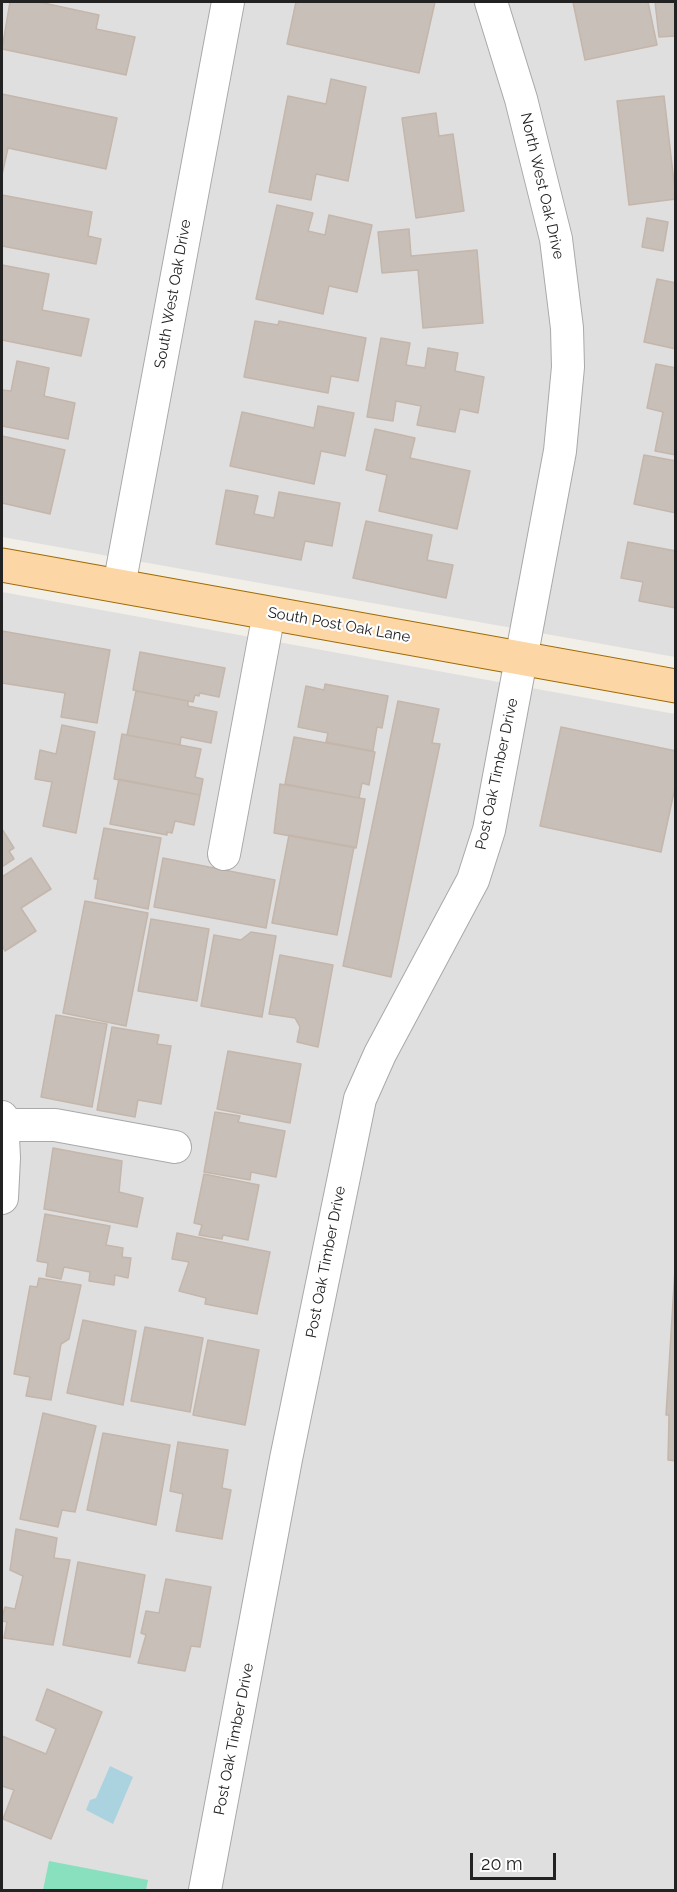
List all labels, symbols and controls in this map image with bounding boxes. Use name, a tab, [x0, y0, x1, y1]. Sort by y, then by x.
street label: North West Oak Drive	[516, 111, 568, 261]
street label: South West Oak Drive	[151, 218, 195, 370]
street label: South Post Oak Lane	[266, 604, 412, 646]
street label: Post Oak Timber Drive	[472, 697, 522, 851]
street label: Post Oak Timber Drive	[302, 1184, 350, 1340]
street label: Post Oak Timber Drive	[210, 1661, 258, 1817]
scale bar	[473, 1841, 558, 1879]
text: 20 m	[481, 1853, 523, 1874]

